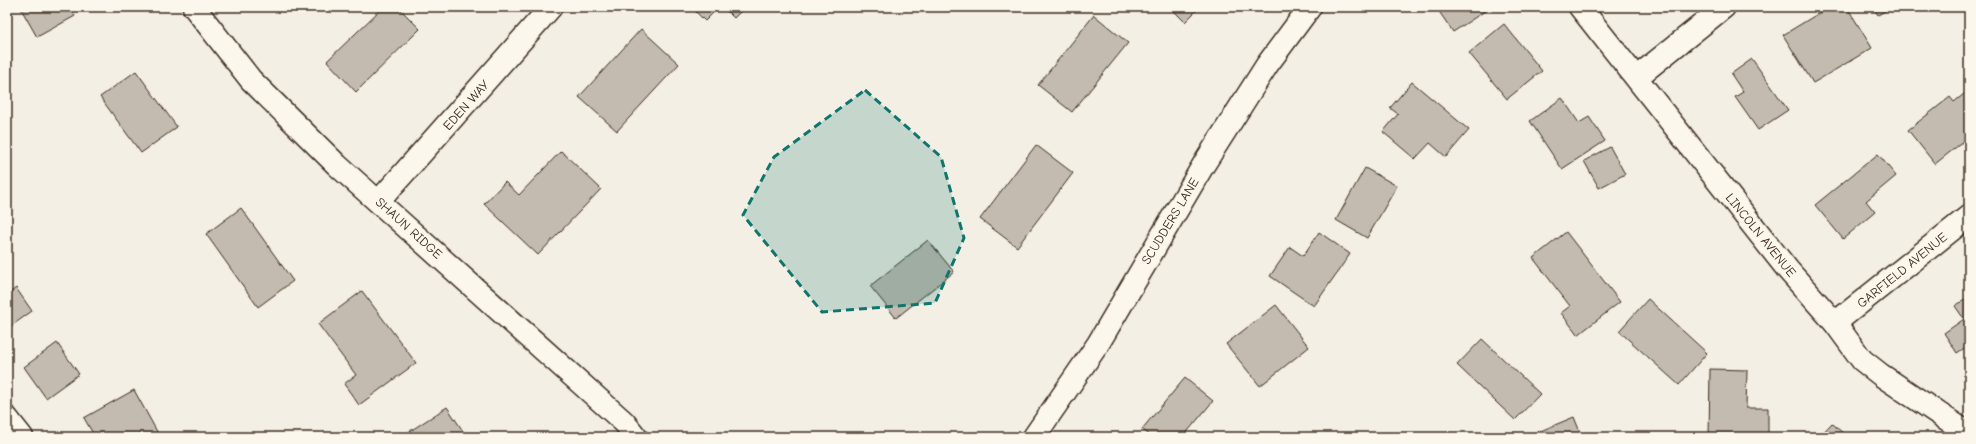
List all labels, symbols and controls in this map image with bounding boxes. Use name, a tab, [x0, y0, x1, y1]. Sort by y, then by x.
street label: EDEN WAY	[440, 77, 492, 133]
street label: SCUDDERS LANE	[1138, 175, 1202, 267]
street label: LINCOLN AVENUE	[1723, 190, 1799, 280]
street label: SHAUN RIDGE	[373, 194, 445, 262]
street label: GARFIELD AVENUE	[1854, 229, 1950, 311]

